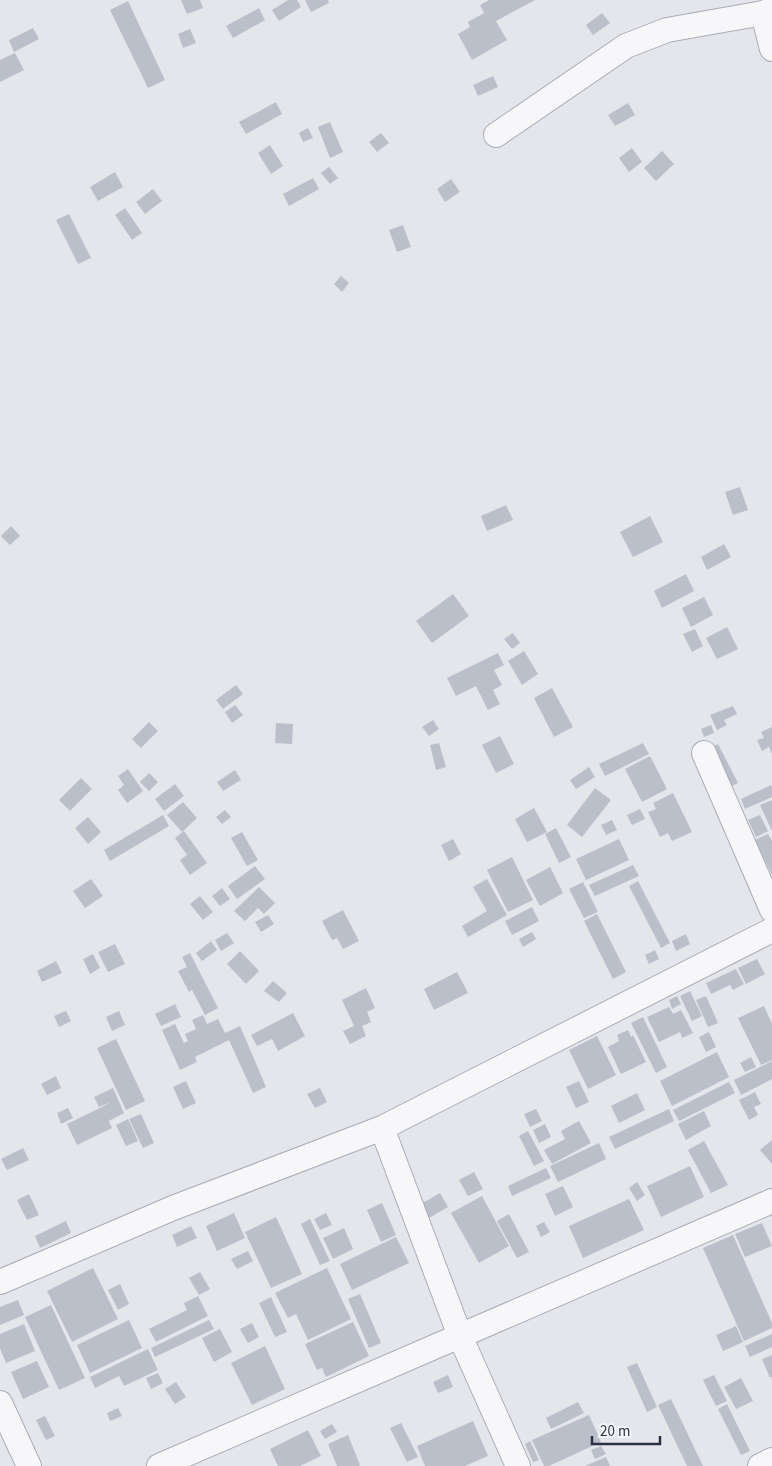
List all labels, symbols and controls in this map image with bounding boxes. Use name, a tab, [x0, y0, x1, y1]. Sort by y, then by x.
scale bar	[592, 1414, 660, 1446]
text: 20 m	[600, 1421, 630, 1442]

